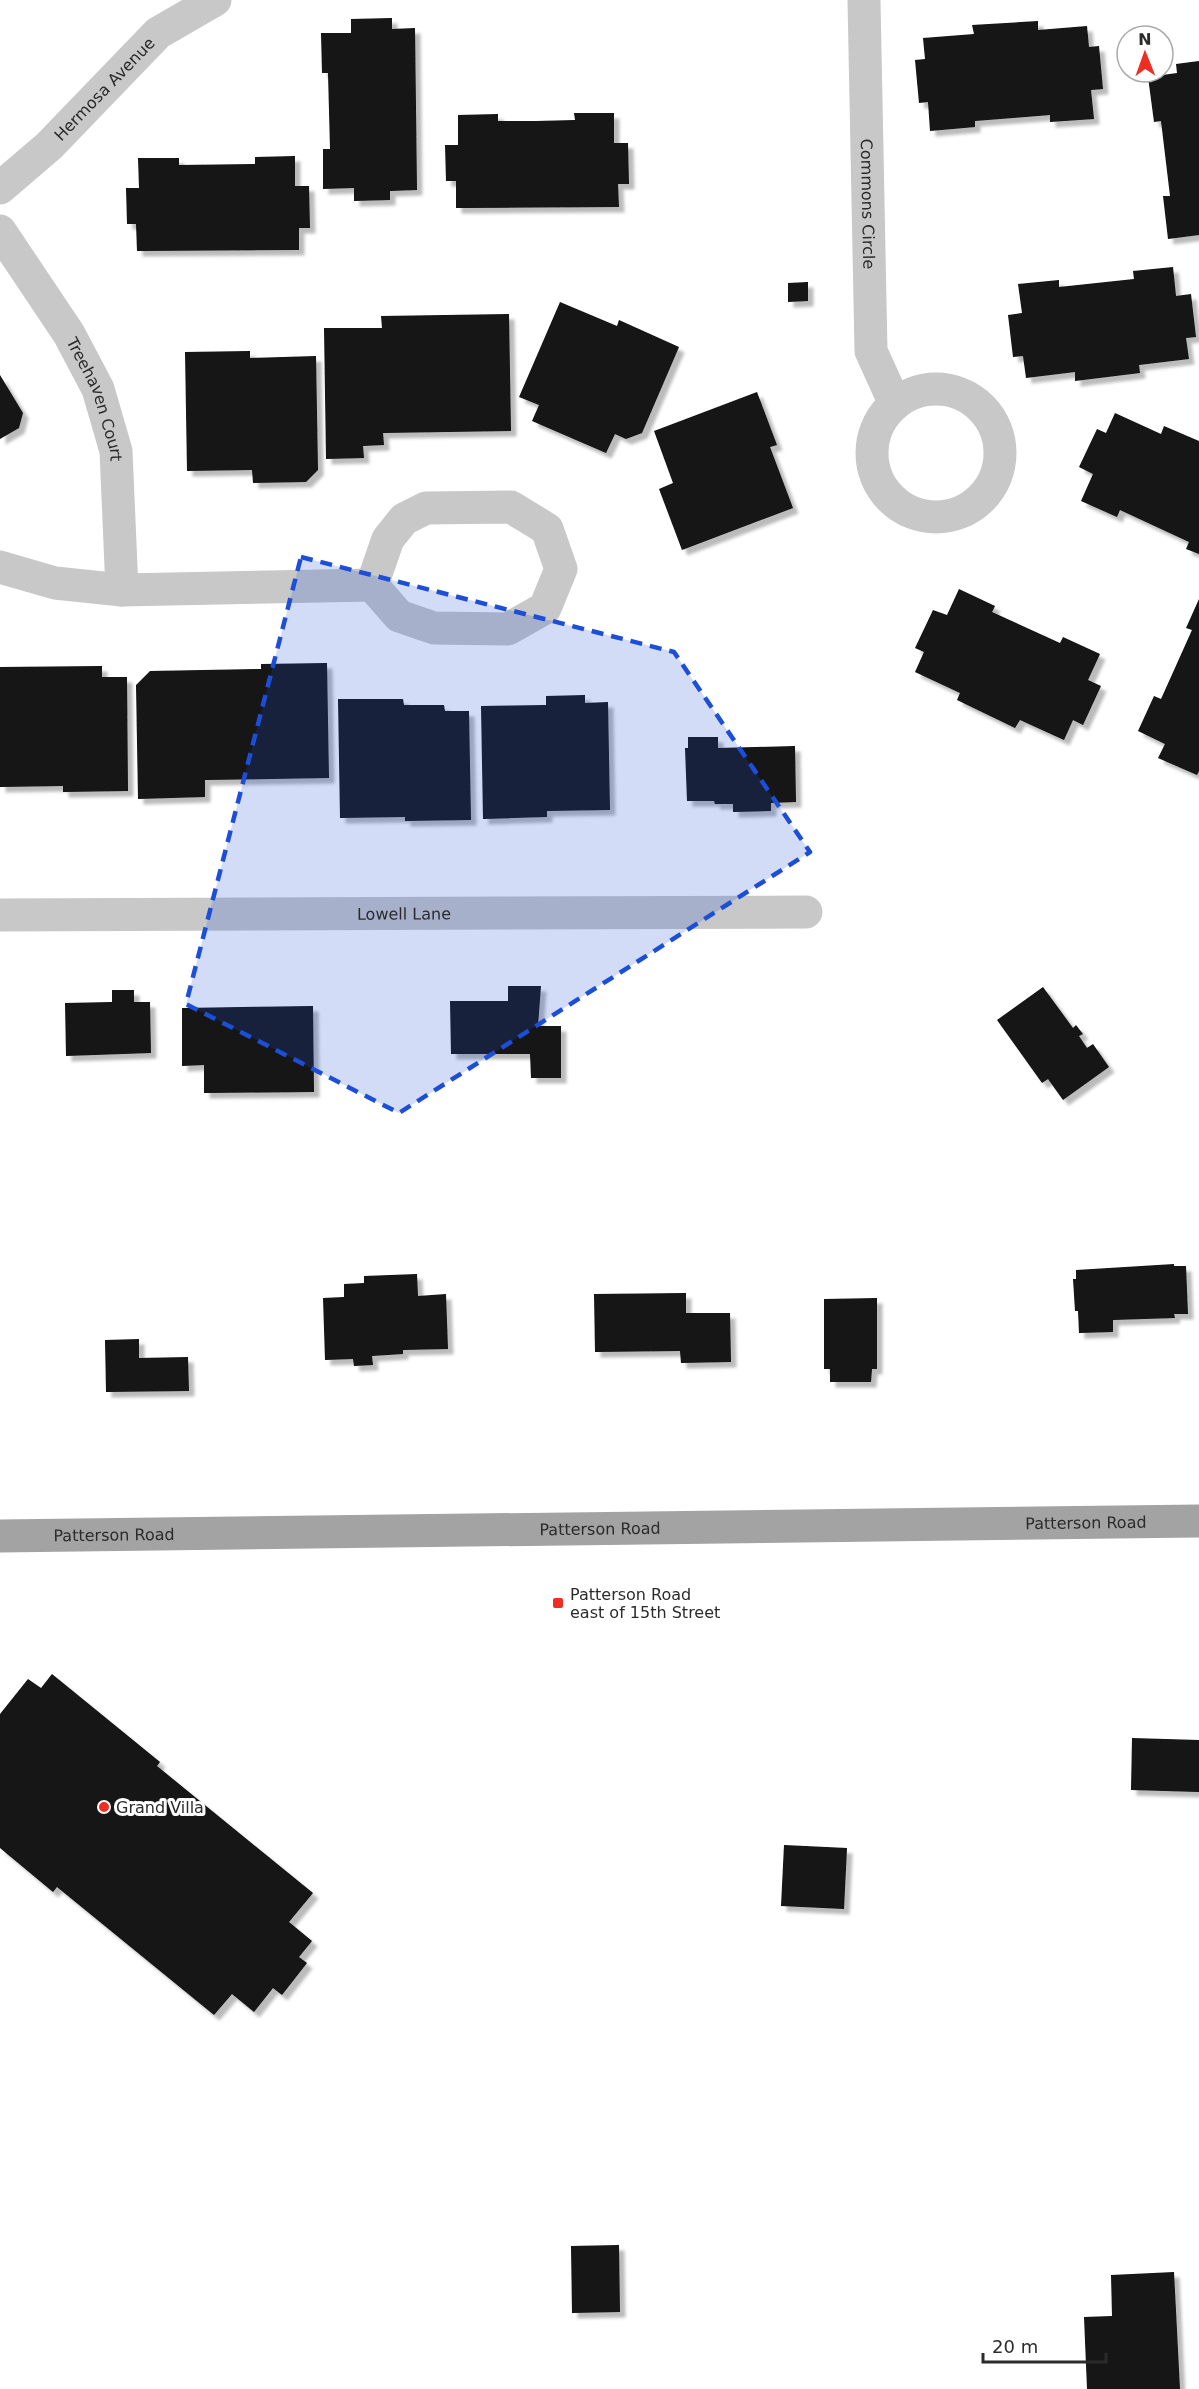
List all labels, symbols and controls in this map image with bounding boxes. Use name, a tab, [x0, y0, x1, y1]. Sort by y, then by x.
north arrow	[1115, 24, 1175, 84]
text: N	[1138, 30, 1152, 49]
street label: Hermosa Avenue	[50, 33, 158, 144]
street label: Commons Circle	[857, 139, 879, 269]
street label: Treehaven Court	[63, 333, 126, 462]
street label: Lowell Lane	[357, 904, 451, 923]
street label: Patterson Road	[1025, 1512, 1147, 1533]
street label: Patterson Road	[539, 1518, 661, 1539]
street label: Patterson Road	[53, 1524, 175, 1545]
place label: Patterson Road east of 15th Street	[570, 1585, 720, 1622]
marker: Patterson Road east of 15th Street	[551, 1596, 565, 1610]
place label: Grand Villa	[116, 1798, 204, 1817]
marker: Grand Villa	[97, 1800, 111, 1814]
scale bar	[983, 2326, 1106, 2364]
text: 20 m	[992, 2336, 1038, 2357]

